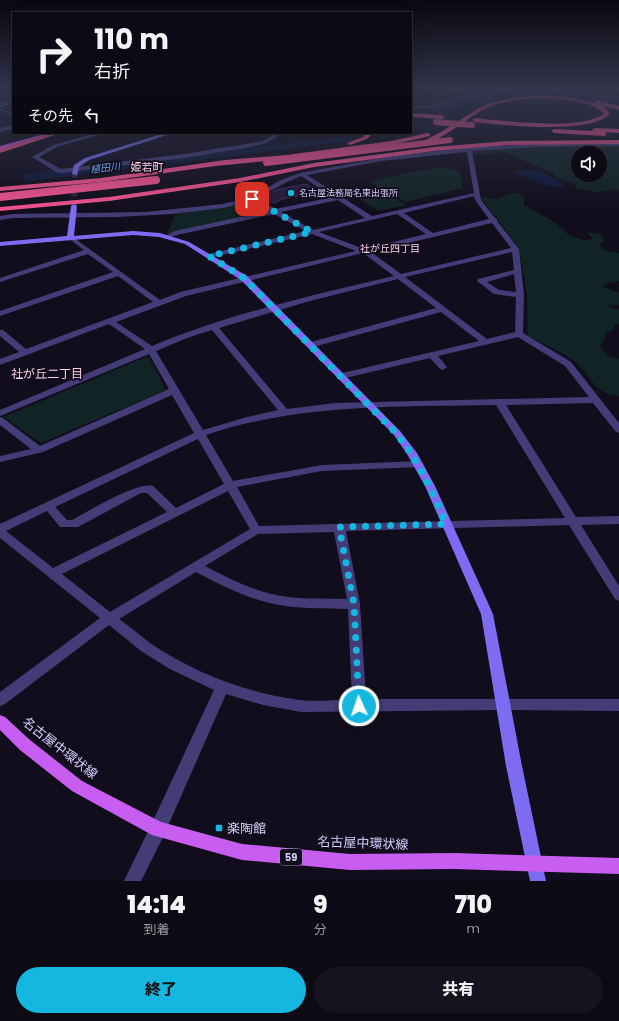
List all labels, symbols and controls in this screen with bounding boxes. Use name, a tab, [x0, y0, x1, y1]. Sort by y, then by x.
text: 110 m	[94, 20, 169, 59]
icon: right	[28, 28, 80, 80]
text: 右折	[94, 59, 130, 84]
icon: left	[81, 104, 103, 126]
text: その先	[28, 105, 73, 126]
map controls	[571, 146, 607, 182]
button: sound	[571, 146, 607, 182]
water label: 植田川	[89, 159, 122, 177]
district label: 姫若町	[131, 159, 164, 175]
pin	[235, 182, 269, 216]
place label: 名古屋法務局名東出張所	[299, 187, 398, 199]
icon: arrive	[241, 188, 263, 210]
marker: 名古屋法務局名東出張所	[286, 188, 296, 198]
district label: 社が丘四丁目	[360, 241, 420, 256]
district label: 社が丘二丁目	[11, 365, 83, 382]
position arrow	[338, 685, 380, 727]
street label: 名古屋中環状線	[18, 712, 102, 784]
place label: 楽陶館	[227, 819, 266, 838]
marker: 楽陶館	[214, 823, 224, 833]
street label: 名古屋中環状線	[317, 832, 409, 854]
road number: 59	[280, 849, 302, 865]
text: 14:14	[127, 888, 186, 921]
text: 9	[313, 888, 327, 921]
text: 710	[454, 888, 492, 921]
text: m	[467, 919, 480, 938]
text: 到着	[143, 920, 169, 939]
text: 分	[314, 920, 327, 939]
button: 終了	[16, 967, 306, 1013]
button: 共有	[314, 967, 603, 1013]

